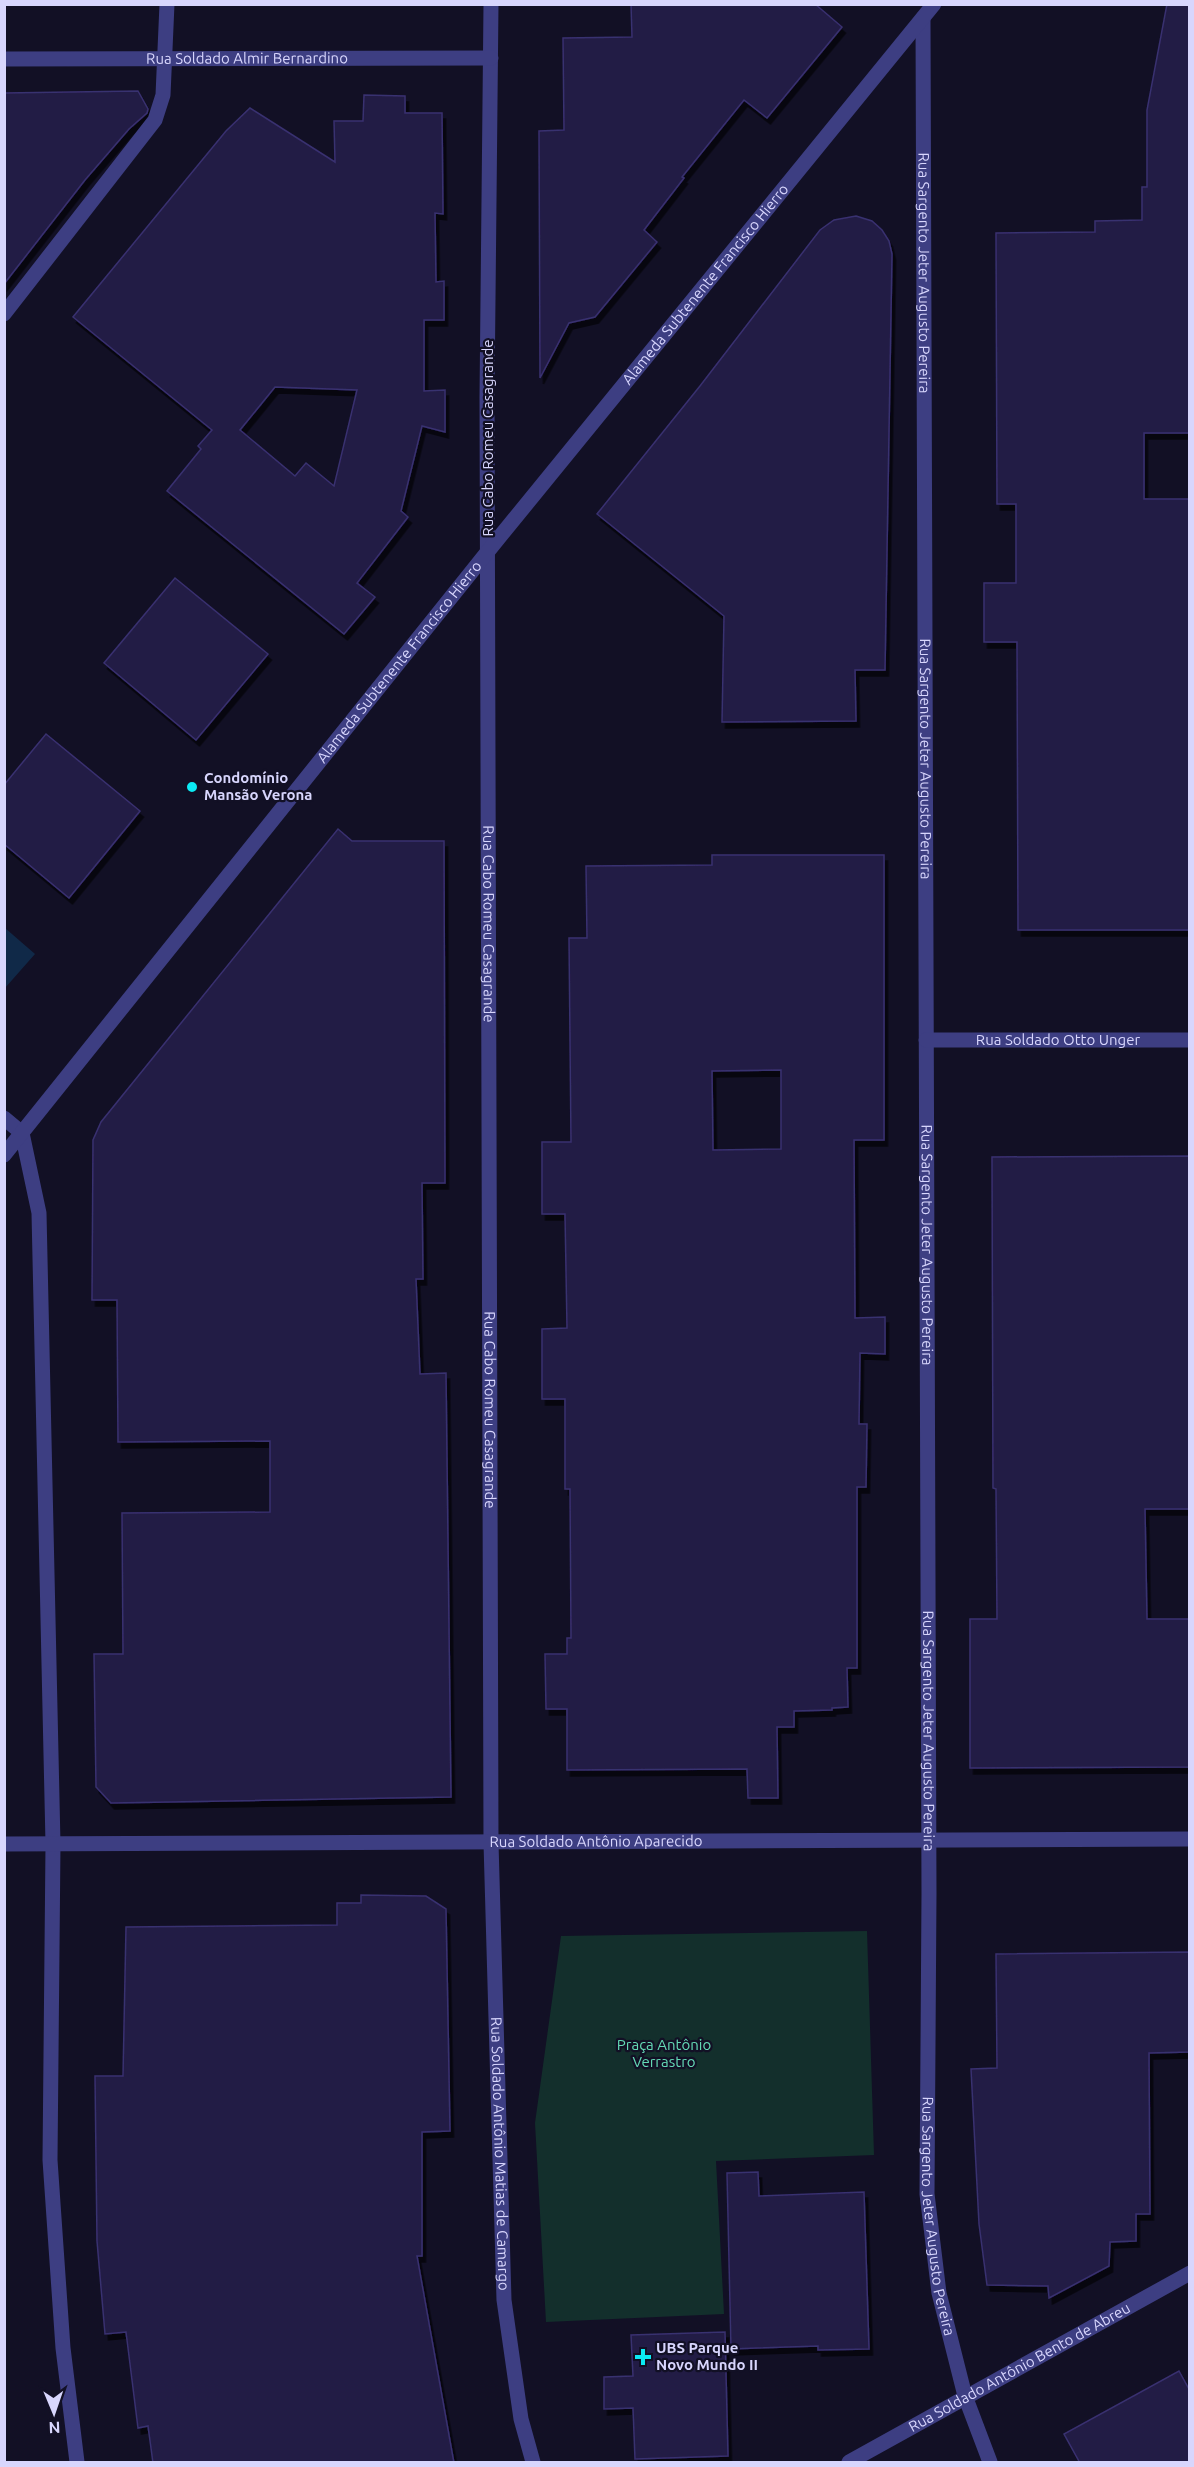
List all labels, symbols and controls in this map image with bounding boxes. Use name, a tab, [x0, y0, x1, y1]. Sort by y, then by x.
street label: Rua Soldado Almir Bernardino	[146, 49, 348, 67]
street label: Rua Sargento Jeter Augusto Pereira	[915, 152, 933, 394]
street label: Alameda Subtenente Francisco Hierro	[618, 180, 792, 388]
street label: Rua Cabo Romeu Casagrande	[479, 339, 496, 537]
street label: Alameda Subtenente Francisco Hierro	[313, 557, 485, 766]
street label: Rua Sargento Jeter Augusto Pereira	[917, 638, 935, 880]
place label: Condomínio Mansão Verona	[204, 769, 312, 803]
marker: Condomínio Mansão Verona	[185, 780, 199, 794]
street label: Rua Cabo Romeu Casagrande	[480, 825, 498, 1023]
street label: Rua Soldado Otto Unger	[976, 1031, 1140, 1048]
street label: Rua Sargento Jeter Augusto Pereira	[919, 1124, 936, 1366]
street label: Rua Cabo Romeu Casagrande	[482, 1311, 499, 1509]
street label: Rua Sargento Jeter Augusto Pereira	[920, 1610, 938, 1852]
street label: Rua Soldado Antônio Aparecido	[489, 1832, 703, 1850]
street label: Rua Soldado Antônio Matias de Camargo	[488, 2017, 513, 2291]
park label: Praça Antônio Verrastro	[617, 2036, 711, 2070]
street label: Rua Sargento Jeter Augusto Pereira	[919, 2096, 958, 2337]
street label: Rua Soldado Antônio Bento de Abreu	[906, 2299, 1133, 2435]
place label: UBS Parque Novo Mundo II	[656, 2339, 758, 2373]
marker: UBS Parque Novo Mundo II	[634, 2348, 652, 2366]
north arrow	[24, 2383, 84, 2443]
text: N	[48, 2419, 61, 2437]

